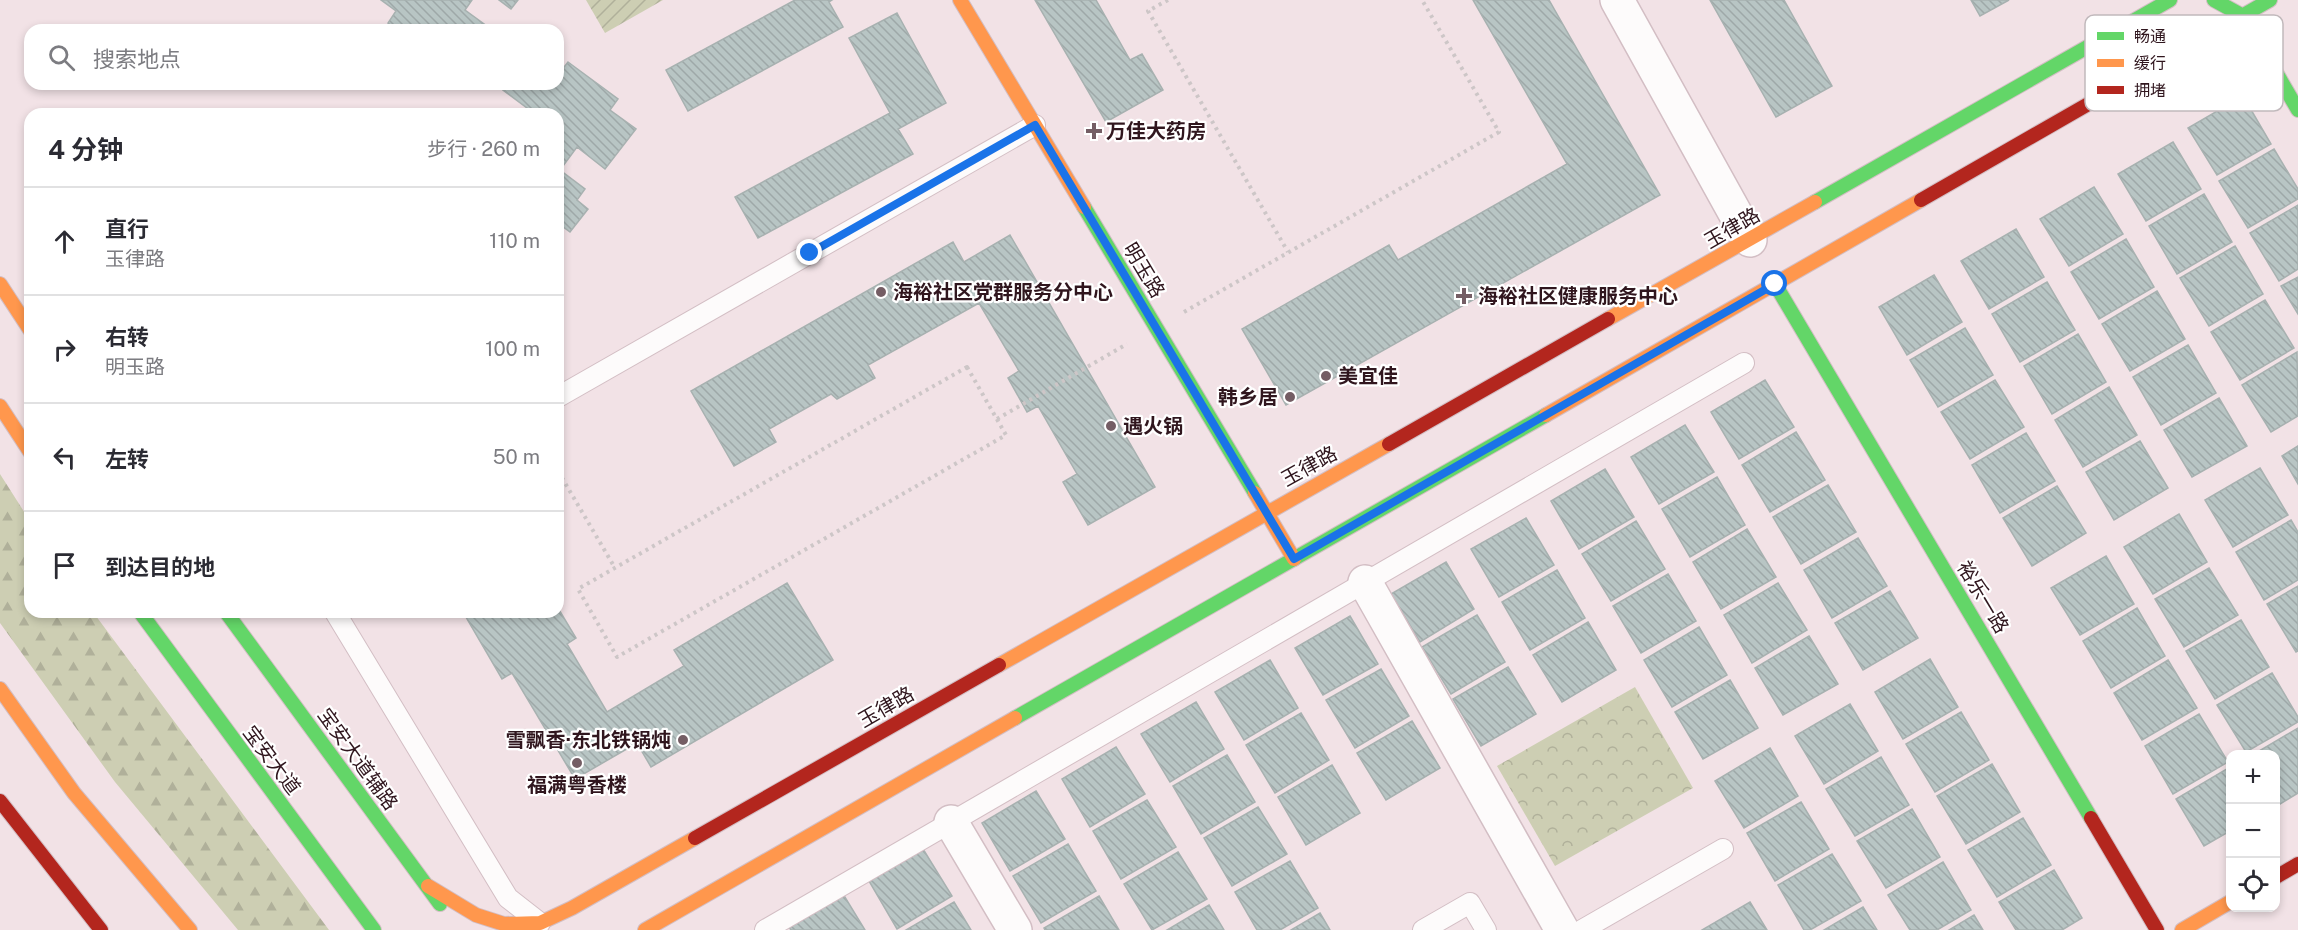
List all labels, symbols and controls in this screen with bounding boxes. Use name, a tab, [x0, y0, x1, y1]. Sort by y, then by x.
legend	[2085, 15, 2283, 111]
search box	[24, 24, 564, 90]
text: 畅通	[2134, 27, 2166, 46]
icon: search	[45, 41, 78, 74]
text: 搜索地点	[93, 46, 181, 72]
text: 缓行	[2134, 54, 2166, 73]
text: 拥堵	[2134, 81, 2166, 100]
place label: 万佳大药房	[1106, 119, 1206, 143]
marker: 万佳大药房	[1087, 124, 1101, 138]
text: 4 分钟	[48, 134, 123, 165]
text: 步行 · 260 m	[427, 137, 540, 161]
street label: 玉律路	[1700, 203, 1764, 253]
text: 直行	[105, 216, 149, 242]
icon: ahead	[48, 225, 81, 258]
text: 110 m	[489, 229, 540, 253]
street label: 明玉路	[1118, 238, 1170, 302]
route end	[796, 239, 822, 265]
text: 玉律路	[105, 247, 165, 271]
route start	[1761, 270, 1787, 296]
place label: 海裕社区党群服务分中心	[893, 280, 1113, 304]
place label: 海裕社区健康服务中心	[1478, 284, 1678, 308]
marker: 海裕社区党群服务分中心	[874, 285, 888, 299]
marker: 海裕社区健康服务中心	[1455, 287, 1473, 305]
text: 右转	[105, 324, 149, 350]
icon: right	[48, 333, 81, 366]
text: 100 m	[485, 337, 540, 361]
text: 明玉路	[105, 355, 165, 379]
place label: 美宜佳	[1338, 364, 1398, 388]
marker: 美宜佳	[1319, 369, 1333, 383]
place label: 韩乡居	[1218, 385, 1278, 409]
marker: 韩乡居	[1283, 390, 1297, 404]
place label: 遇火锅	[1123, 414, 1183, 438]
marker: 遇火锅	[1104, 419, 1118, 433]
icon: left	[48, 441, 81, 474]
street label: 玉律路	[1277, 441, 1341, 491]
text: 50 m	[493, 445, 540, 469]
text: 左转	[105, 446, 149, 472]
icon: arrive	[48, 549, 81, 582]
text: 到达目的地	[105, 554, 215, 580]
street label: 裕乐一路	[1952, 557, 2014, 637]
street label: 玉律路	[854, 682, 918, 732]
street label: 宝安大道辅路	[313, 703, 403, 815]
street label: 宝安大道	[238, 721, 306, 799]
place label: 雪飘香·东北铁锅炖	[506, 728, 671, 752]
marker: 雪飘香·东北铁锅炖	[676, 733, 690, 747]
map controls	[2226, 750, 2280, 912]
button: +	[2226, 750, 2280, 804]
marker: 福满粤香楼	[570, 756, 584, 770]
place label: 福满粤香楼	[527, 773, 627, 797]
button: −	[2226, 804, 2280, 858]
button: locate	[2226, 858, 2280, 912]

